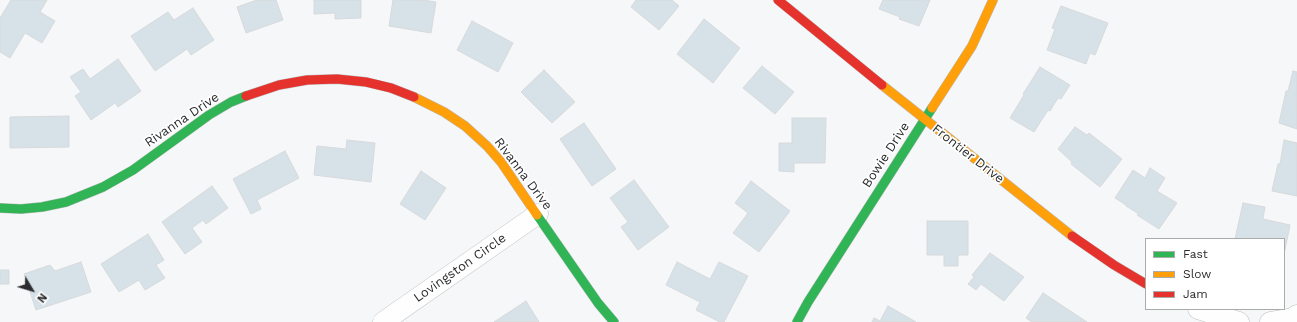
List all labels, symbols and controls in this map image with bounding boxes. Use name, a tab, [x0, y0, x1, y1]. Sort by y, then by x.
street label: Rivanna Drive	[142, 89, 222, 151]
street label: Bowie Drive	[859, 119, 913, 191]
street label: Frontier Drive	[929, 121, 1007, 187]
street label: Rivanna Drive	[491, 135, 555, 213]
street label: Lovingston Circle	[411, 230, 509, 306]
legend	[1145, 238, 1285, 310]
text: Fast	[1183, 247, 1208, 261]
text: Slow	[1183, 267, 1211, 281]
north arrow	[12, 270, 52, 310]
text: Jam	[1183, 287, 1208, 301]
text: N	[34, 290, 49, 305]

